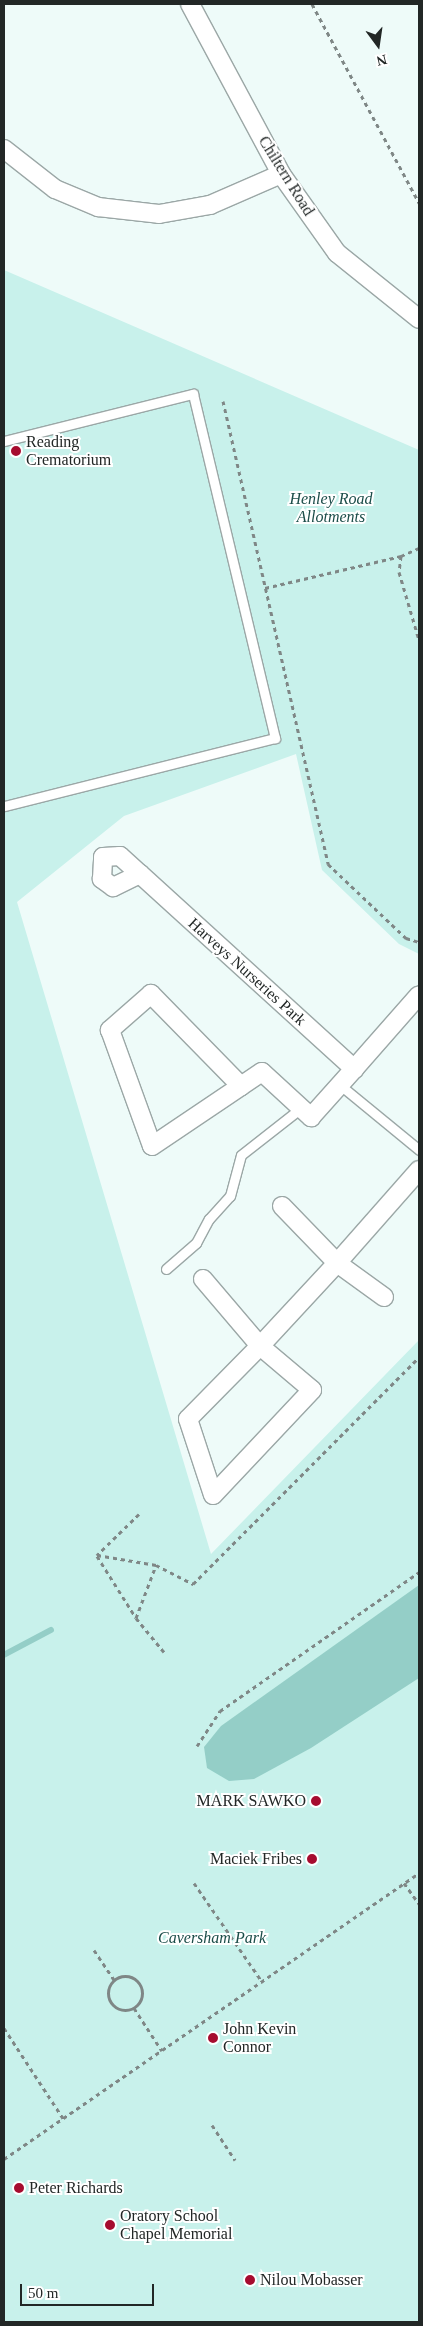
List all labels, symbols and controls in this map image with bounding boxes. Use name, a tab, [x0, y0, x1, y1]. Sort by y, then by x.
north arrow	[353, 20, 403, 70]
text: N	[375, 52, 388, 69]
street label: Chiltern Road	[254, 133, 318, 219]
place label: Reading Crematorium	[26, 432, 111, 470]
marker: Reading Crematorium	[10, 445, 22, 457]
park label: Henley Road Allotments	[289, 489, 373, 527]
street label: Harveys Nurseries Park	[184, 914, 310, 1030]
place label: MARK SAWKO	[197, 1791, 306, 1811]
marker: MARK SAWKO	[310, 1795, 322, 1807]
place label: Maciek Fribes	[210, 1849, 302, 1869]
marker: Maciek Fribes	[306, 1853, 318, 1865]
park label: Caversham Park	[158, 1928, 266, 1948]
place label: John Kevin Connor	[223, 2019, 296, 2057]
marker: John Kevin Connor	[207, 2032, 219, 2044]
place label: Peter Richards	[29, 2178, 123, 2198]
marker: Peter Richards	[13, 2182, 25, 2194]
place label: Oratory School Chapel Memorial	[120, 2206, 232, 2244]
marker: Oratory School Chapel Memorial	[104, 2219, 116, 2231]
place label: Nilou Mobasser	[260, 2270, 363, 2290]
scale bar	[22, 2274, 156, 2306]
marker: Nilou Mobasser	[244, 2274, 256, 2286]
text: 50 m	[28, 2285, 58, 2301]

